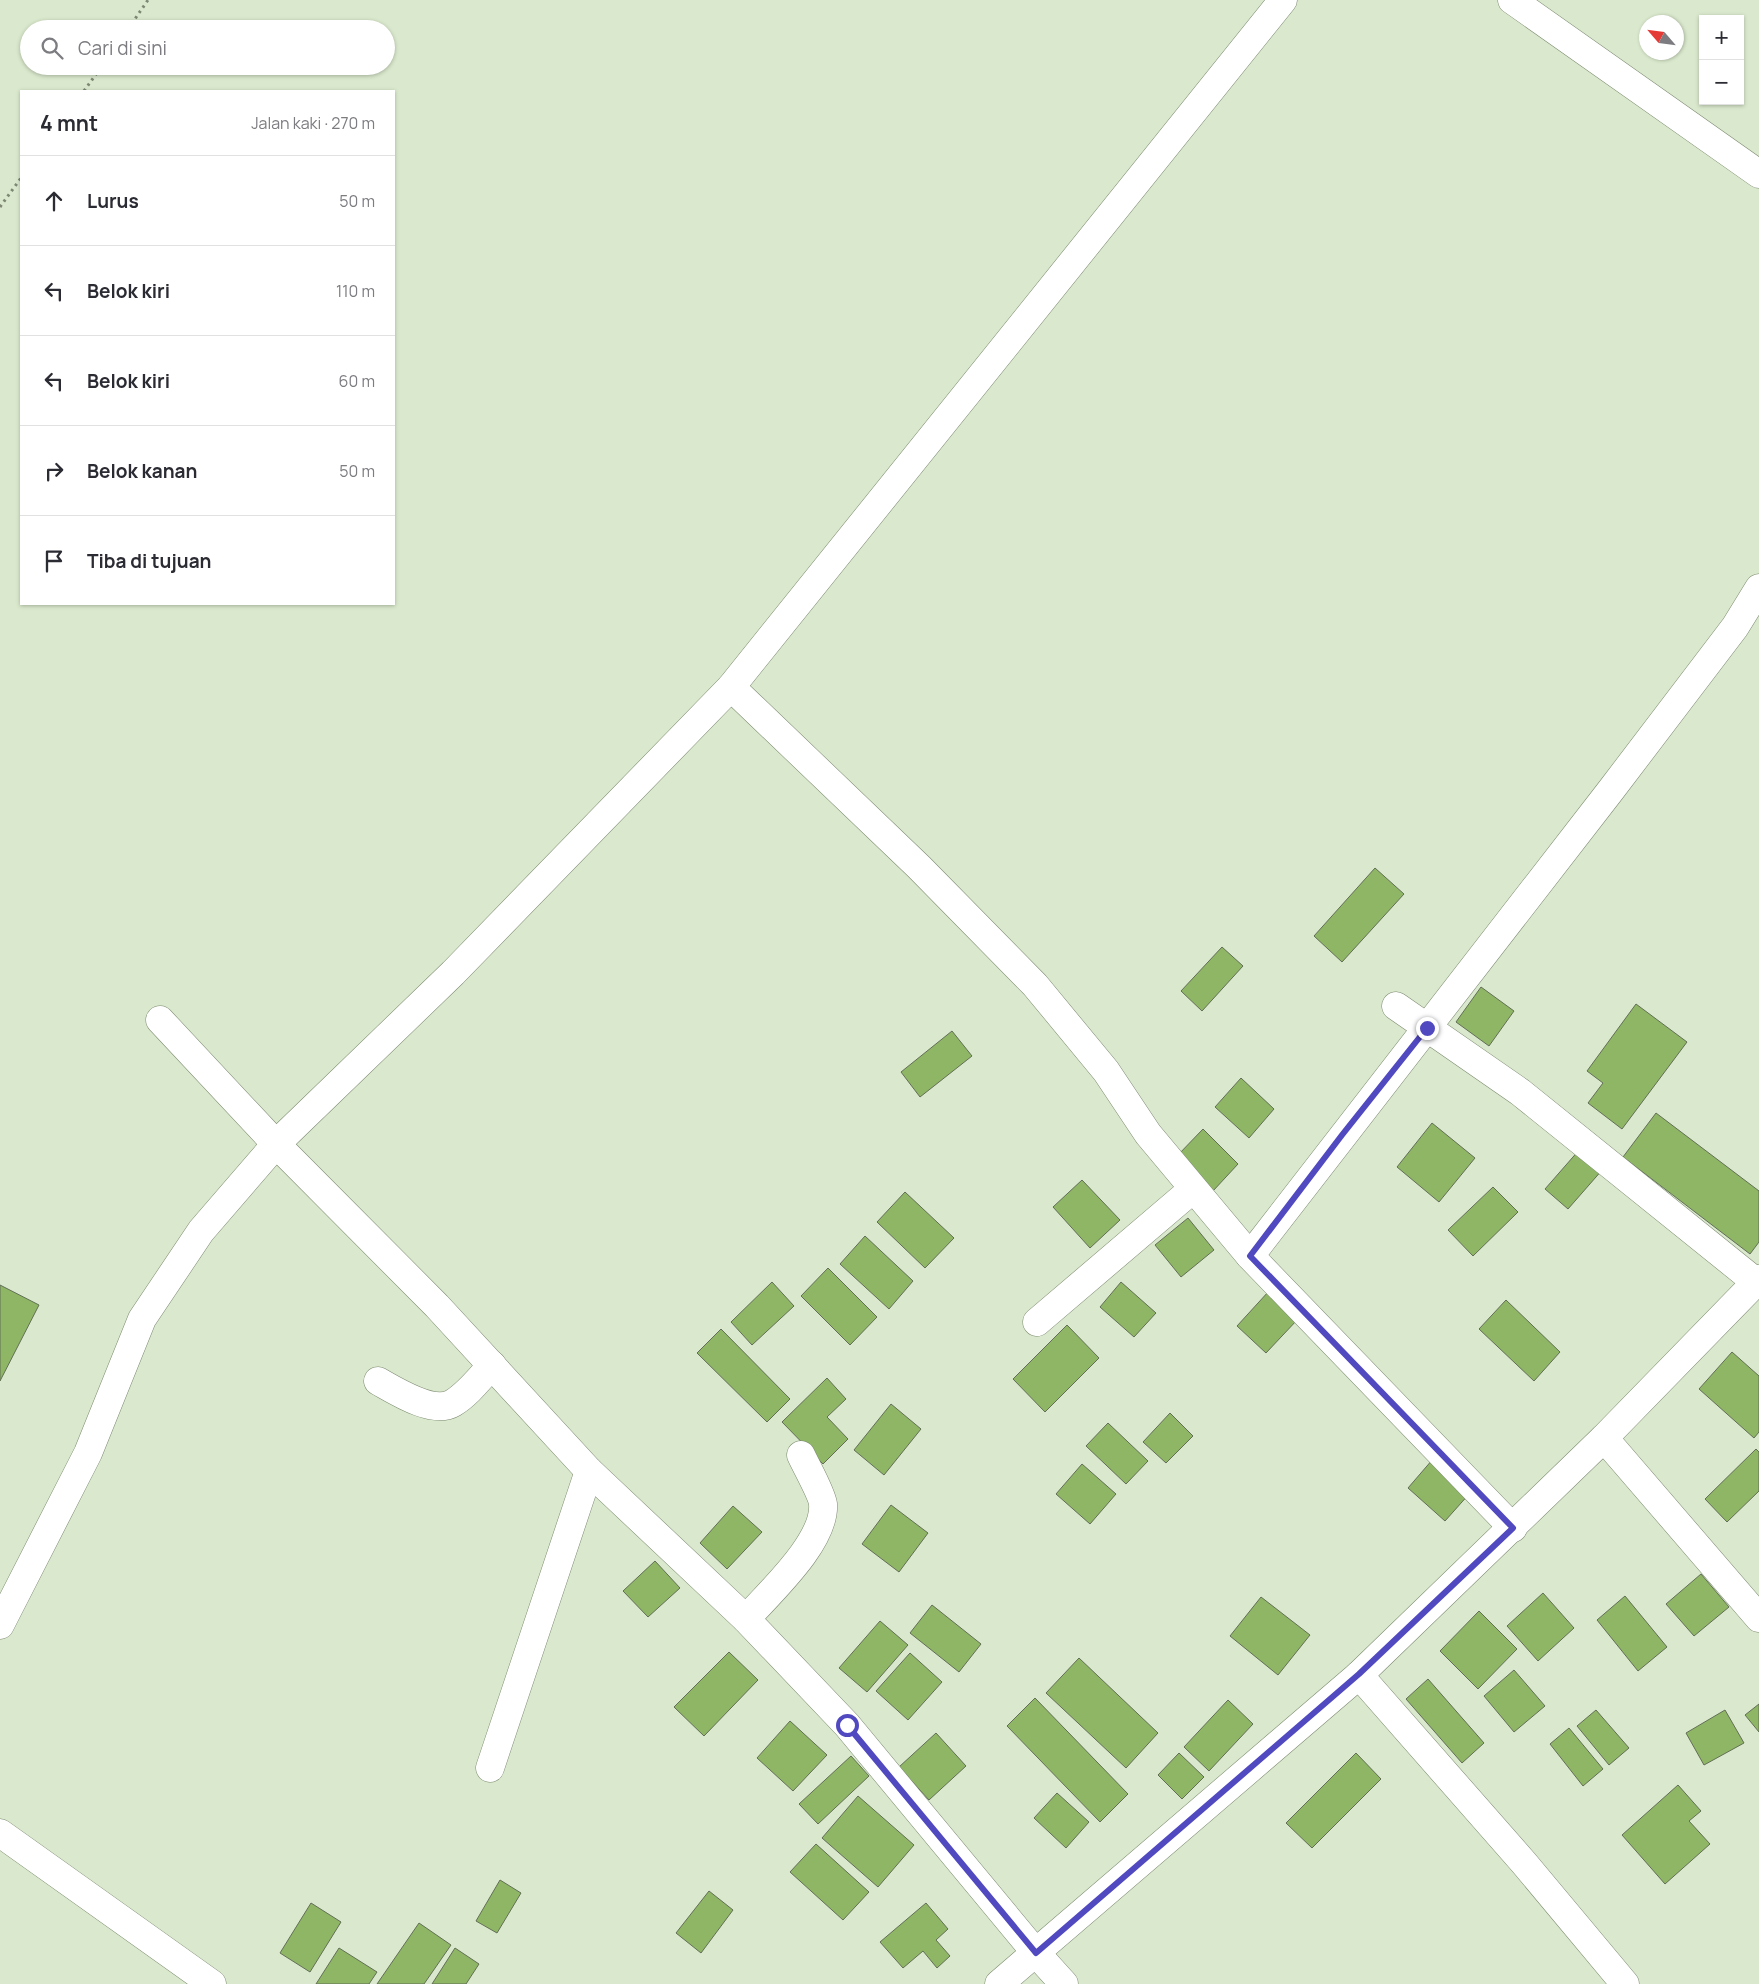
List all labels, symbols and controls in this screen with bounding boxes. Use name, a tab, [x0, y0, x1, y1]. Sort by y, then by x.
north arrow	[1639, 15, 1684, 60]
map controls	[1699, 15, 1744, 105]
button: +	[1699, 15, 1744, 60]
search box	[20, 20, 395, 75]
icon: search	[38, 34, 66, 62]
text: Cari di sini	[78, 35, 167, 61]
button: −	[1699, 60, 1744, 105]
text: 4 mnt	[40, 109, 98, 137]
text: Jalan kaki · 270 m	[251, 112, 375, 134]
icon: ahead	[40, 187, 68, 215]
text: Lurus	[87, 188, 139, 214]
text: 50 m	[339, 190, 375, 212]
icon: left	[40, 277, 68, 305]
text: Belok kiri	[87, 278, 170, 304]
text: 110 m	[336, 280, 375, 302]
icon: left	[40, 367, 68, 395]
text: Belok kiri	[87, 368, 170, 394]
text: 60 m	[339, 370, 375, 392]
icon: right	[40, 457, 68, 485]
text: Belok kanan	[87, 458, 197, 484]
text: 50 m	[339, 460, 375, 482]
icon: arrive	[40, 547, 68, 575]
text: Tiba di tujuan	[87, 548, 211, 574]
route end	[1416, 1017, 1439, 1040]
route start	[836, 1714, 859, 1737]

